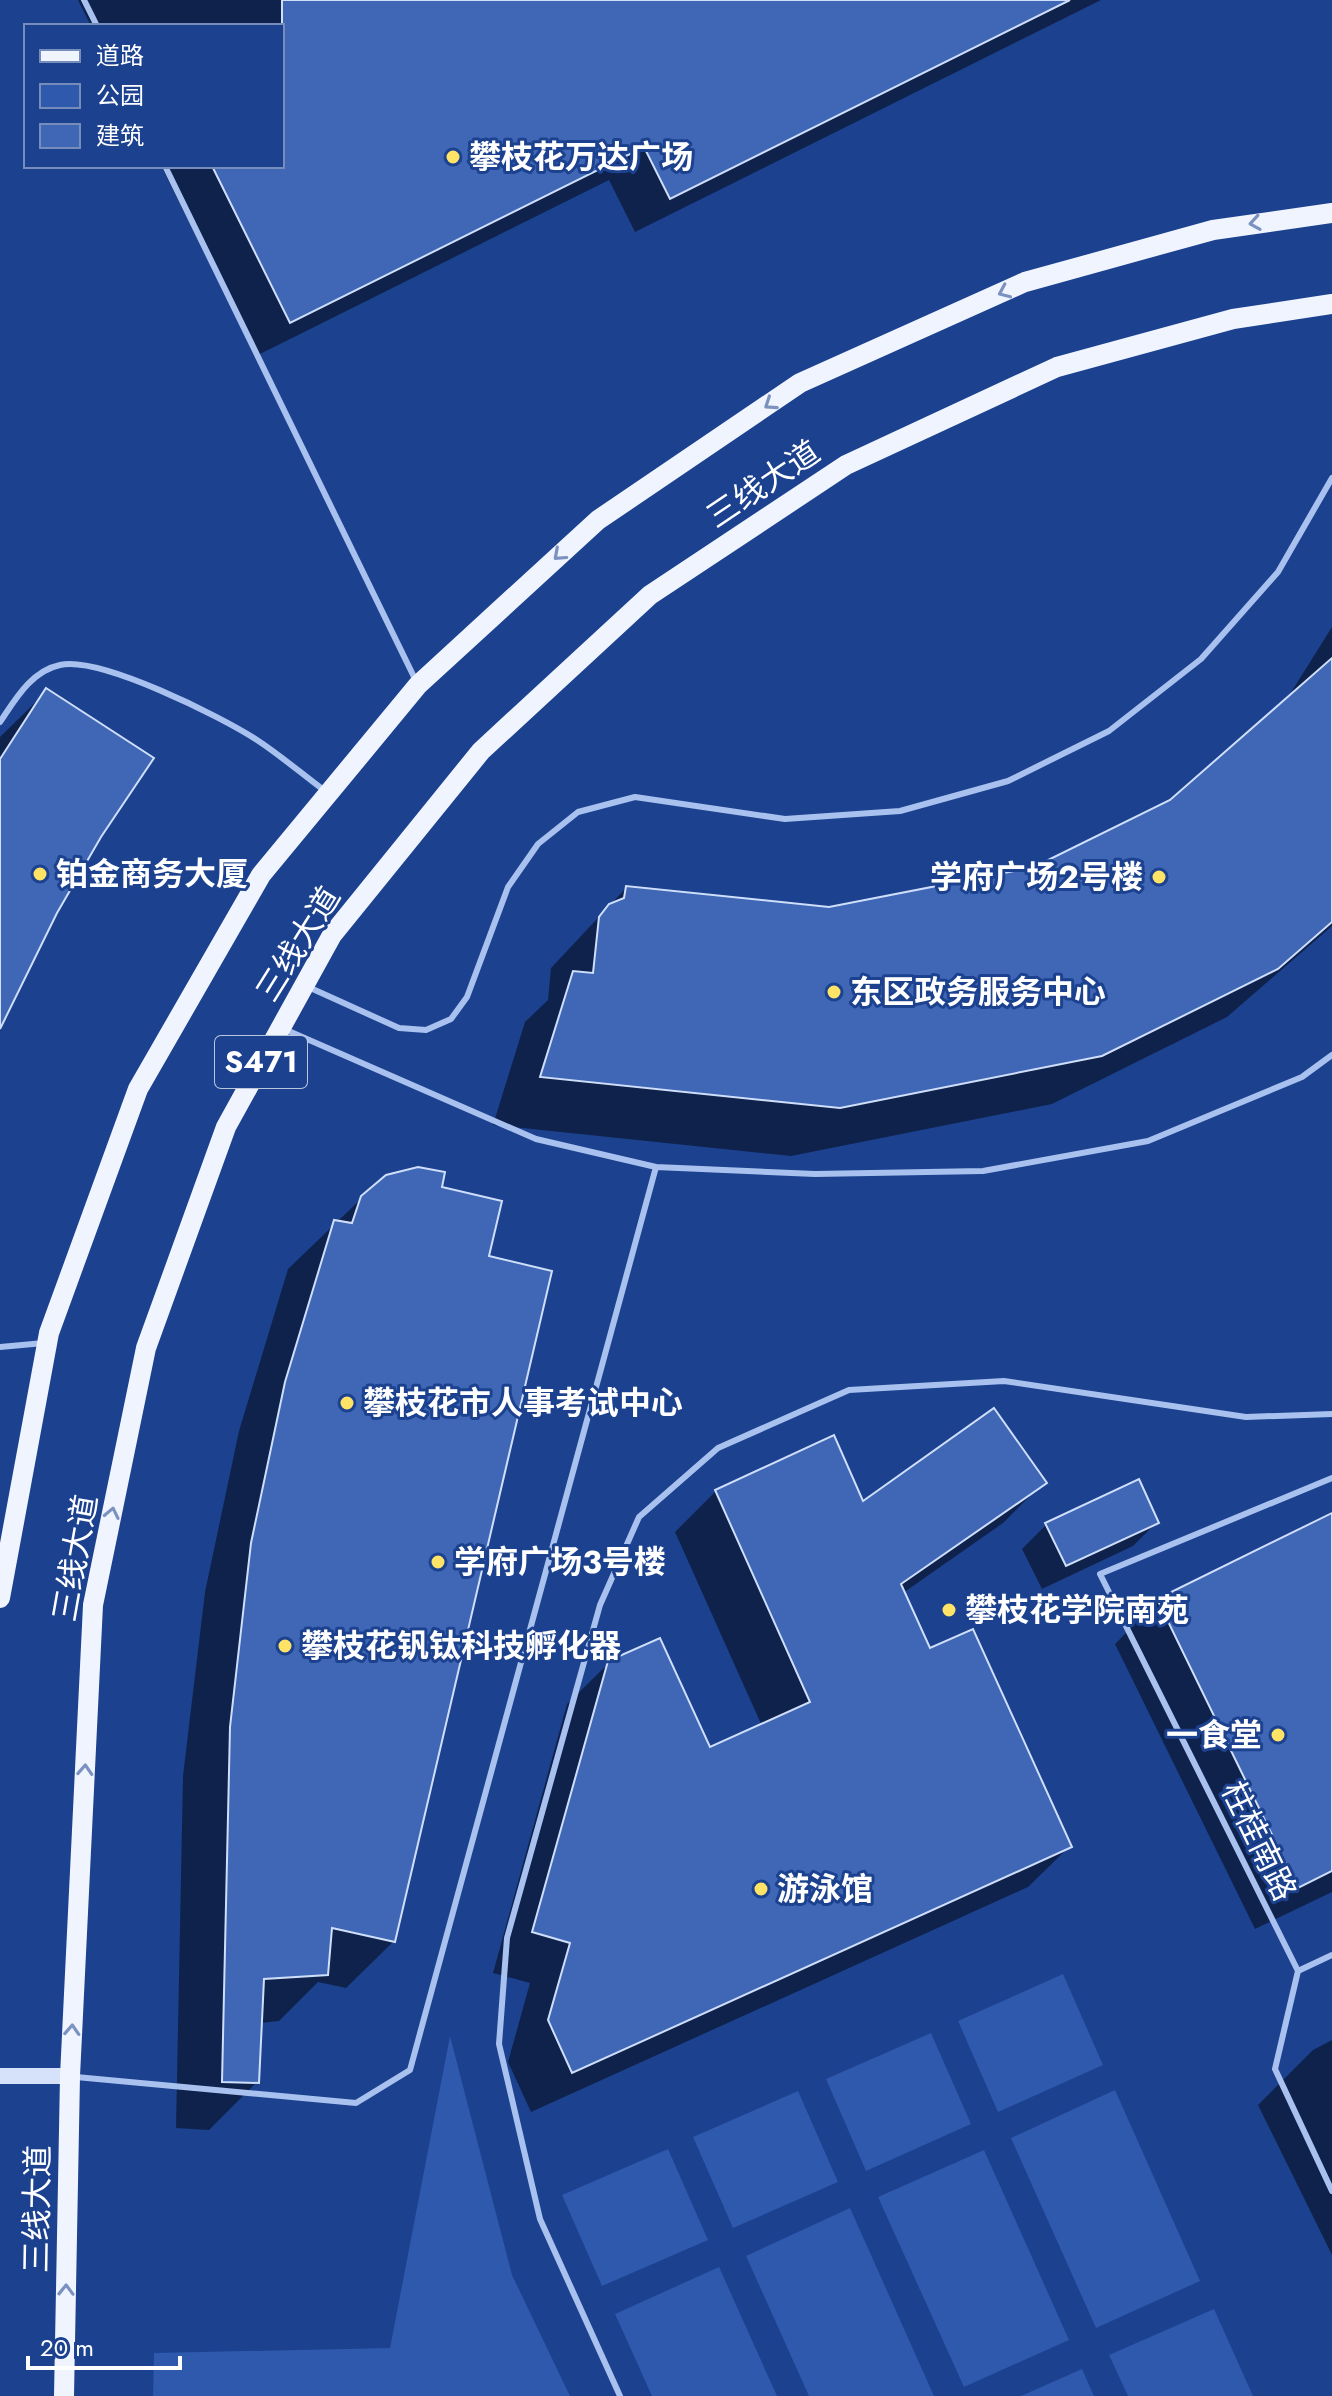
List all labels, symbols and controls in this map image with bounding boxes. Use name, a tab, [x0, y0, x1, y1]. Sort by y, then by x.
legend	[24, 24, 284, 168]
text: 道路	[96, 38, 144, 73]
text: 公园	[96, 78, 144, 113]
text: 建筑	[96, 118, 144, 153]
place label: 攀枝花万达广场	[469, 134, 693, 180]
marker: 攀枝花万达广场	[444, 148, 462, 166]
one-way arrow	[1248, 213, 1261, 230]
one-way arrow	[998, 282, 1013, 298]
one-way arrow	[765, 394, 779, 409]
street label: 三线大道	[697, 429, 829, 539]
one-way arrow	[554, 545, 569, 559]
place label: 铂金商务大厦	[56, 851, 248, 897]
place label: 学府广场2号楼	[930, 854, 1143, 900]
marker: 铂金商务大厦	[31, 865, 49, 883]
marker: 学府广场2号楼	[1150, 868, 1168, 886]
street label: 三线大道	[245, 878, 351, 1010]
place label: 东区政务服务中心	[850, 969, 1106, 1015]
marker: 东区政务服务中心	[825, 983, 843, 1001]
road number: S471	[215, 1036, 307, 1088]
place label: 攀枝花市人事考试中心	[363, 1380, 683, 1426]
marker: 攀枝花市人事考试中心	[338, 1394, 356, 1412]
street label: 三线大道	[41, 1491, 109, 1625]
one-way arrow	[103, 1506, 120, 1520]
place label: 学府广场3号楼	[454, 1539, 666, 1585]
marker: 学府广场3号楼	[429, 1553, 447, 1571]
place label: 攀枝花学院南苑	[965, 1587, 1189, 1633]
marker: 攀枝花学院南苑	[940, 1601, 958, 1619]
place label: 攀枝花钒钛科技孵化器	[301, 1623, 621, 1669]
marker: 攀枝花钒钛科技孵化器	[276, 1637, 294, 1655]
place label: 一食堂	[1166, 1712, 1262, 1758]
marker: 一食堂	[1269, 1726, 1287, 1744]
one-way arrow	[77, 1763, 94, 1776]
street label: 柱桂南路	[1210, 1773, 1308, 1909]
place label: 游泳馆	[777, 1866, 873, 1912]
marker: 游泳馆	[752, 1880, 770, 1898]
one-way arrow	[64, 2023, 81, 2036]
street label: 三线大道	[13, 2145, 61, 2273]
one-way arrow	[57, 2283, 75, 2296]
scale bar	[28, 2320, 180, 2370]
text: 20 m	[40, 2330, 94, 2365]

